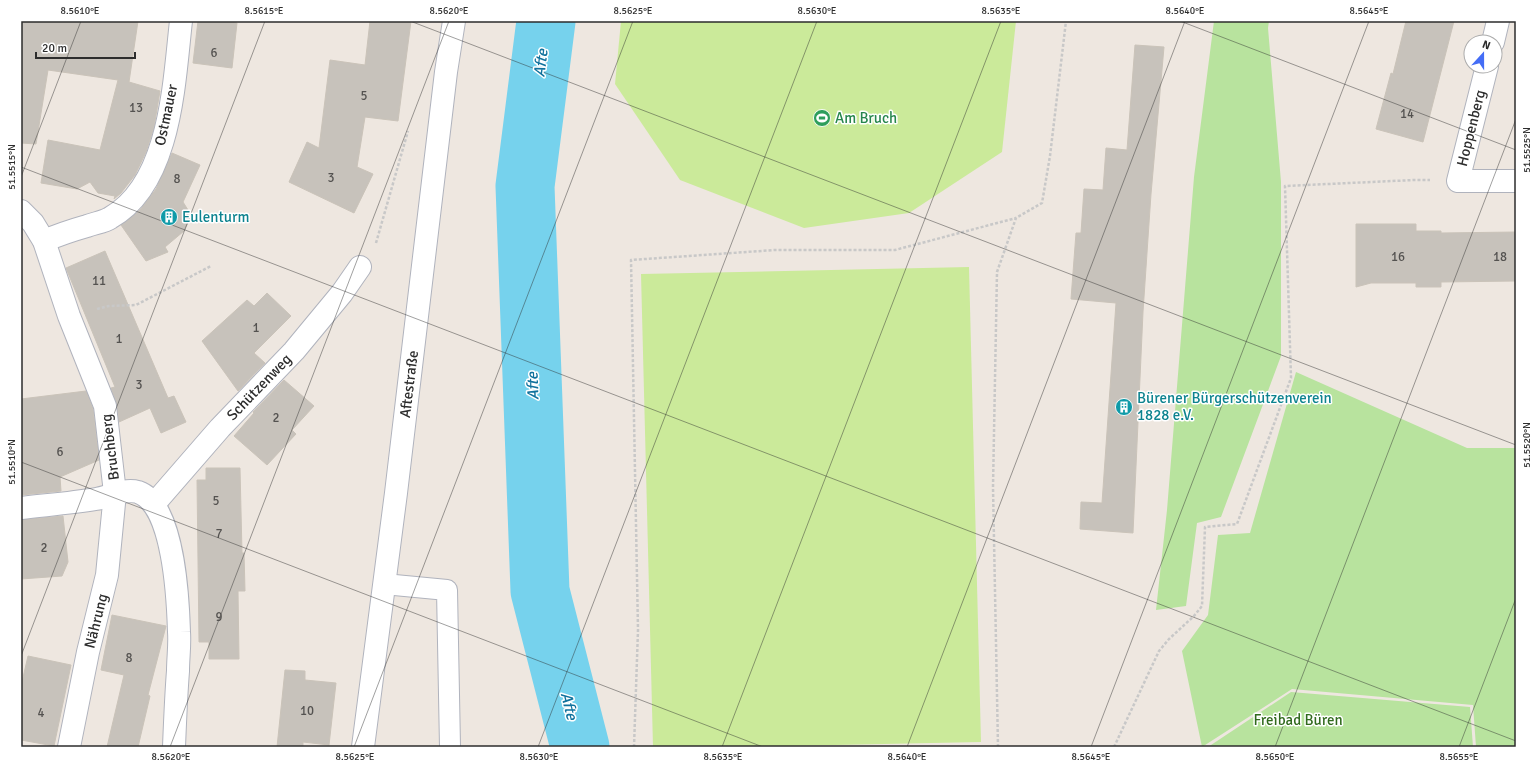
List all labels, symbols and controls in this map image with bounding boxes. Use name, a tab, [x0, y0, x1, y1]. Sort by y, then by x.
text: 8.5610°E	[61, 5, 100, 17]
text: 8.5615°E	[245, 5, 284, 17]
text: 8.5620°E	[430, 5, 469, 17]
text: 8.5625°E	[614, 5, 653, 17]
text: 8.5630°E	[798, 5, 837, 17]
text: 8.5635°E	[982, 5, 1021, 17]
text: 8.5640°E	[1166, 5, 1205, 17]
text: 8.5645°E	[1350, 5, 1389, 17]
scale bar	[36, 34, 135, 60]
north arrow	[1463, 34, 1503, 74]
text: N	[1481, 38, 1492, 53]
text: 20 m	[42, 41, 67, 56]
house number: 6	[210, 45, 218, 61]
water label: Afte	[529, 47, 553, 78]
street label: Ostmauer	[151, 82, 181, 147]
house number: 5	[360, 88, 368, 104]
street label: Hoppenberg	[1453, 88, 1489, 168]
house number: 13	[129, 100, 143, 116]
house number: 14	[1400, 106, 1414, 122]
sports icon: Am Bruch	[812, 108, 832, 128]
place label: Am Bruch	[835, 109, 897, 127]
text: 51.5525°N	[1521, 127, 1533, 173]
text: 51.5515°N	[6, 144, 18, 190]
house number: 3	[327, 170, 335, 186]
house number: 8	[173, 171, 181, 187]
building icon: Eulenturm	[159, 207, 179, 227]
place label: Eulenturm	[182, 208, 249, 226]
house number: 16	[1391, 249, 1405, 265]
house number: 18	[1493, 249, 1507, 265]
house number: 11	[92, 273, 106, 289]
house number: 1	[252, 320, 260, 336]
house number: 1	[115, 331, 123, 347]
street label: Aftestraße	[396, 349, 422, 419]
street label: Schützenweg	[223, 350, 295, 424]
water label: Afte	[522, 371, 543, 400]
house number: 3	[135, 377, 143, 393]
place label: Bürener Bürgerschützenverein 1828 e.V.	[1137, 389, 1332, 424]
building icon: Bürener Bürgerschützenverein 1828 e.V.	[1114, 397, 1134, 417]
house number: 2	[272, 410, 280, 426]
street label: Bruchberg	[97, 413, 123, 481]
text: 51.5520°N	[1521, 422, 1533, 468]
text: 51.5510°N	[6, 439, 18, 485]
house number: 6	[56, 444, 64, 460]
house number: 5	[212, 493, 220, 509]
house number: 7	[215, 526, 223, 542]
house number: 2	[40, 540, 48, 556]
street label: Nährung	[81, 592, 112, 650]
house number: 9	[215, 609, 223, 625]
house number: 8	[125, 650, 133, 666]
water label: Afte	[556, 690, 582, 723]
house number: 10	[300, 703, 314, 719]
house number: 4	[37, 705, 45, 721]
park label: Freibad Büren	[1253, 711, 1343, 729]
text: 8.5620°E	[152, 751, 191, 763]
text: 8.5625°E	[336, 751, 375, 763]
text: 8.5630°E	[520, 751, 559, 763]
text: 8.5635°E	[704, 751, 743, 763]
text: 8.5640°E	[888, 751, 927, 763]
text: 8.5645°E	[1072, 751, 1111, 763]
text: 8.5650°E	[1256, 751, 1295, 763]
text: 8.5655°E	[1440, 751, 1479, 763]

